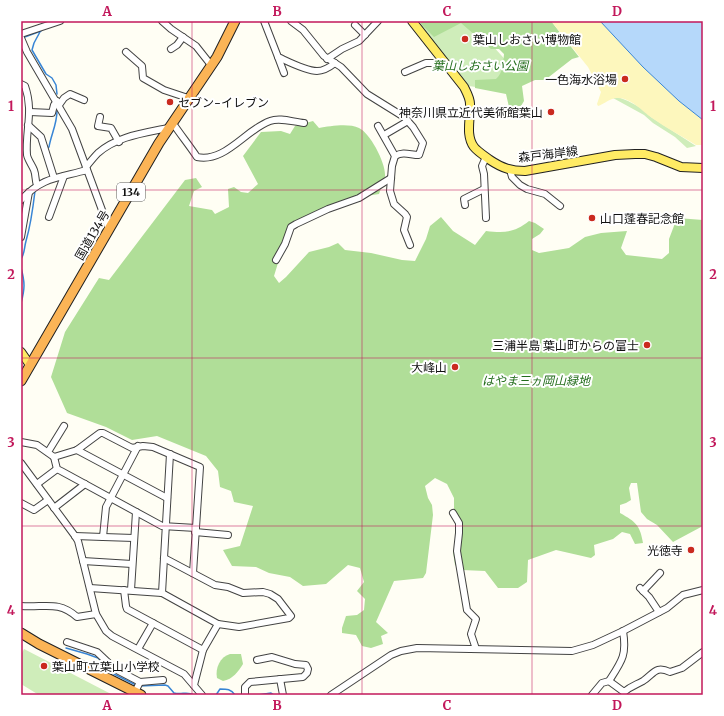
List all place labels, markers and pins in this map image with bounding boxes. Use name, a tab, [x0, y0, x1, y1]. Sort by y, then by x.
place label: 葉山しおさい博物館	[473, 32, 581, 47]
marker: 葉山しおさい博物館	[460, 34, 470, 44]
place label: 一色海水浴場	[545, 72, 617, 87]
marker: 一色海水浴場	[620, 74, 630, 84]
place label: セブン-イレブン	[178, 95, 269, 110]
marker: セブン-イレブン	[165, 97, 175, 107]
place label: 神奈川県立近代美術館葉山	[399, 105, 543, 120]
marker: 神奈川県立近代美術館葉山	[546, 107, 556, 117]
place label: 山口蓬春記念館	[600, 211, 684, 226]
marker: 山口蓬春記念館	[587, 213, 597, 223]
place label: 三浦半島 葉山町からの富士	[492, 338, 639, 353]
marker: 三浦半島 葉山町からの富士	[642, 340, 652, 350]
place label: 大峰山	[411, 360, 447, 375]
marker: 大峰山	[450, 362, 460, 372]
place label: 光徳寺	[647, 543, 683, 558]
marker: 光徳寺	[686, 545, 696, 555]
place label: 葉山町立葉山小学校	[52, 659, 160, 674]
marker: 葉山町立葉山小学校	[39, 661, 49, 671]

